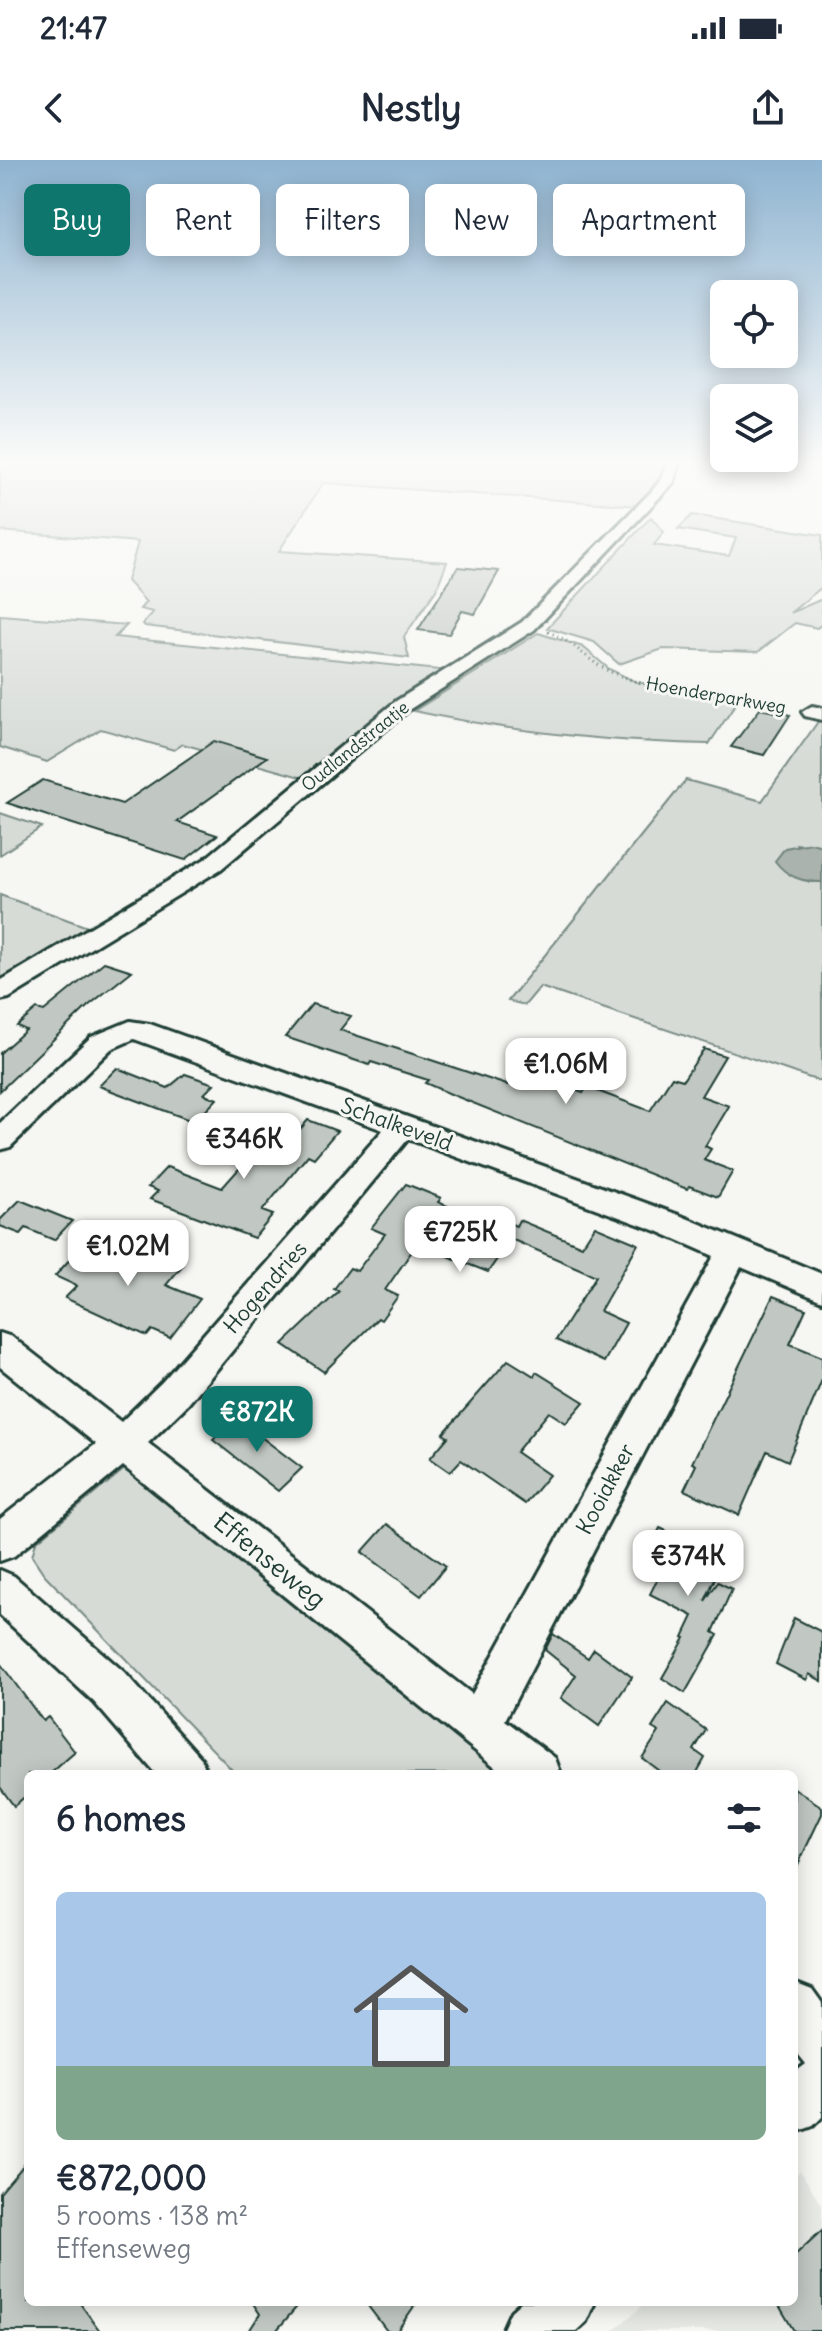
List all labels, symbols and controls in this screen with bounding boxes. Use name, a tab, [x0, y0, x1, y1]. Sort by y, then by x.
text: 21:47	[40, 9, 107, 47]
icon: back	[32, 86, 76, 130]
text: Nestly	[360, 86, 462, 131]
icon: share	[746, 86, 790, 130]
chip: Buy	[24, 184, 130, 256]
chip: Rent	[146, 184, 260, 256]
chip: Filters	[276, 184, 409, 256]
chip: New	[425, 184, 537, 256]
chip: Apartment	[553, 184, 745, 256]
map controls	[710, 280, 798, 472]
button: locate	[710, 280, 798, 368]
button: layers	[710, 384, 798, 472]
street label: Hoenderparkweg	[644, 671, 788, 719]
street label: Oudlandstraatje	[296, 696, 414, 796]
pin: €1.06M	[501, 1038, 631, 1106]
text: €1.06M	[523, 1047, 609, 1080]
street label: Schalkeveld	[337, 1091, 457, 1157]
pin: €346K	[188, 1113, 300, 1181]
text: €346K	[205, 1122, 283, 1155]
pin: €725K	[404, 1206, 516, 1274]
text: €725K	[423, 1215, 497, 1248]
pin: €1.02M	[63, 1220, 193, 1288]
text: €1.02M	[86, 1229, 170, 1262]
street label: Hogendries	[217, 1235, 313, 1339]
pin: €872K	[201, 1386, 313, 1454]
text: €872K	[220, 1395, 294, 1428]
street label: Kooiakker	[569, 1439, 641, 1539]
street label: Effenseweg	[207, 1505, 333, 1615]
pin: €374K	[632, 1530, 744, 1598]
text: €374K	[651, 1539, 725, 1572]
icon: filters	[722, 1796, 766, 1840]
text: 6 homes	[56, 1797, 186, 1840]
icon: home	[339, 1944, 483, 2088]
text: €872,000	[56, 2156, 207, 2199]
text: 5 rooms · 138 m²	[56, 2199, 248, 2232]
text: Effenseweg	[56, 2232, 191, 2265]

